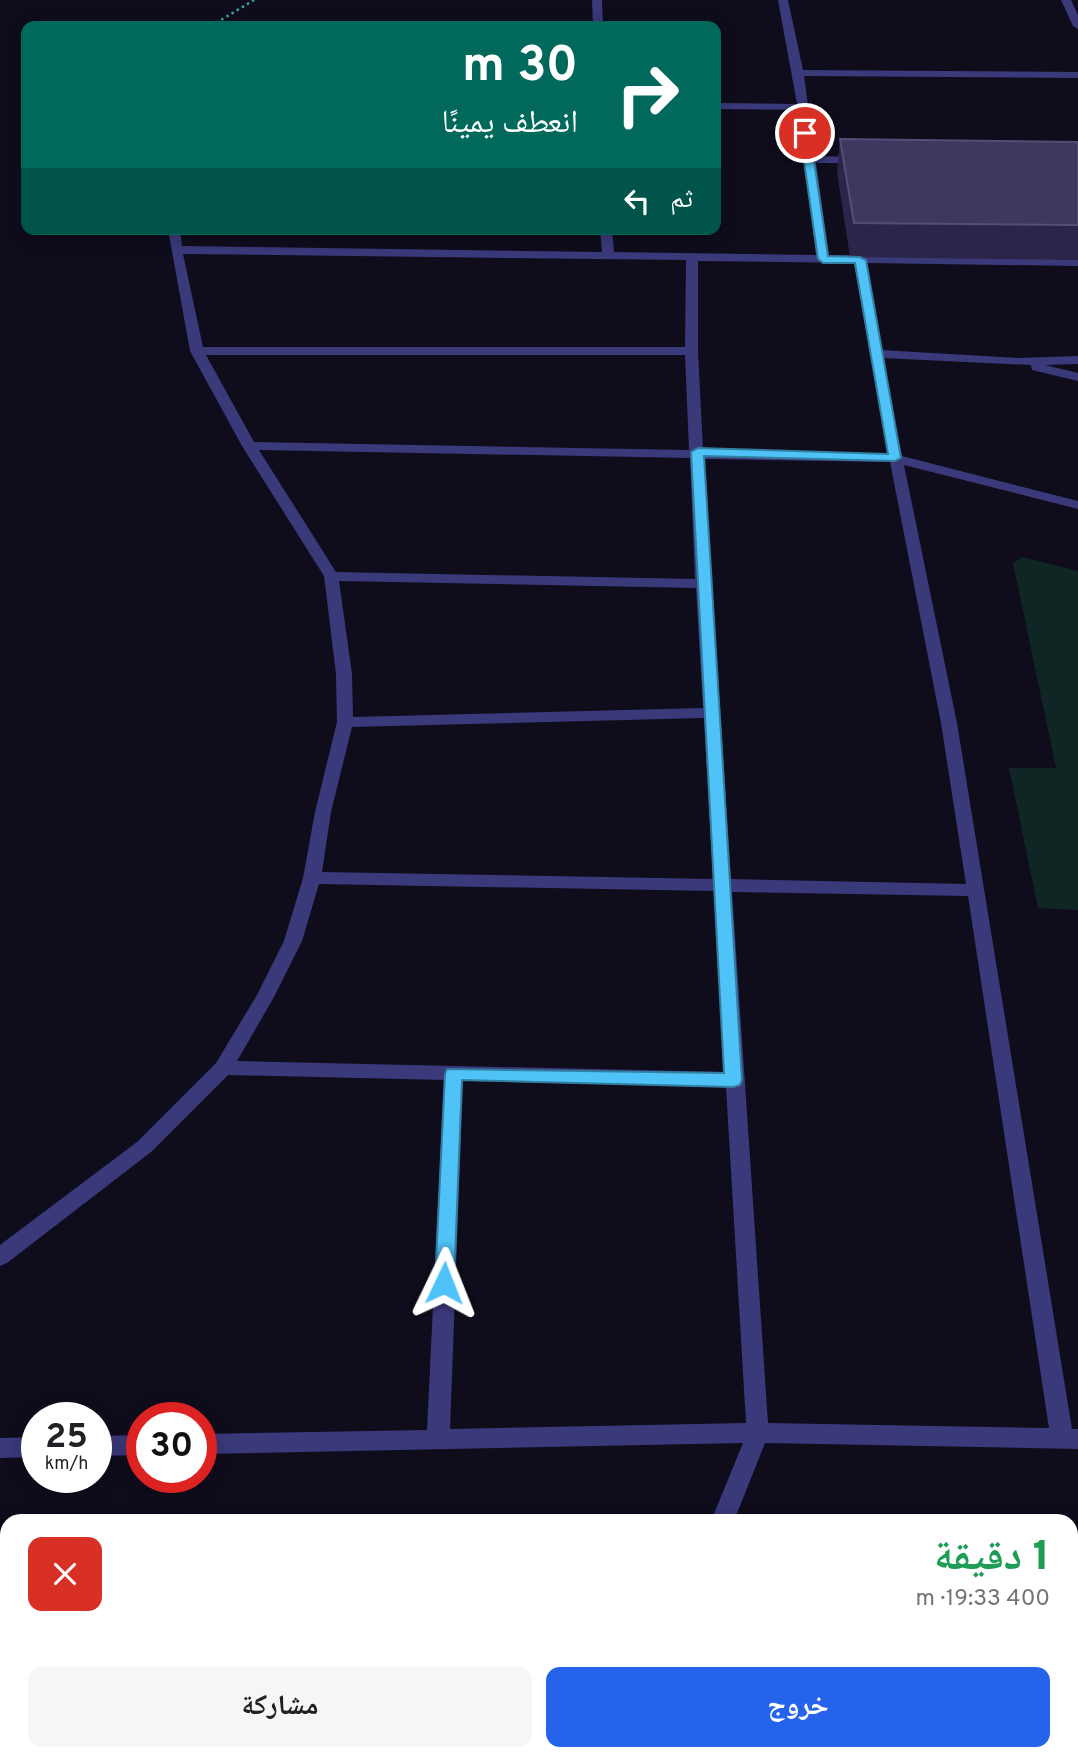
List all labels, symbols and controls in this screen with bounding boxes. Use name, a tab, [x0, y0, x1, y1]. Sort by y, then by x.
text: 30 m	[462, 37, 578, 99]
icon: right	[602, 49, 693, 140]
pin	[775, 103, 835, 163]
text: انعطف يمينًا	[441, 104, 578, 144]
icon: arrive	[786, 114, 824, 152]
icon: left	[618, 182, 656, 220]
text: ثم	[670, 184, 693, 217]
position arrow	[407, 1246, 481, 1320]
speed limit sign: 30	[126, 1402, 217, 1493]
text: 25	[45, 1416, 88, 1460]
text: km/h	[45, 1453, 88, 1476]
text: 1 دقيقة	[934, 1532, 1050, 1585]
button: close	[28, 1537, 102, 1611]
text: 400 m · 19:33	[915, 1585, 1050, 1614]
button: مشاركة	[28, 1667, 532, 1747]
button: خروج	[546, 1667, 1050, 1747]

